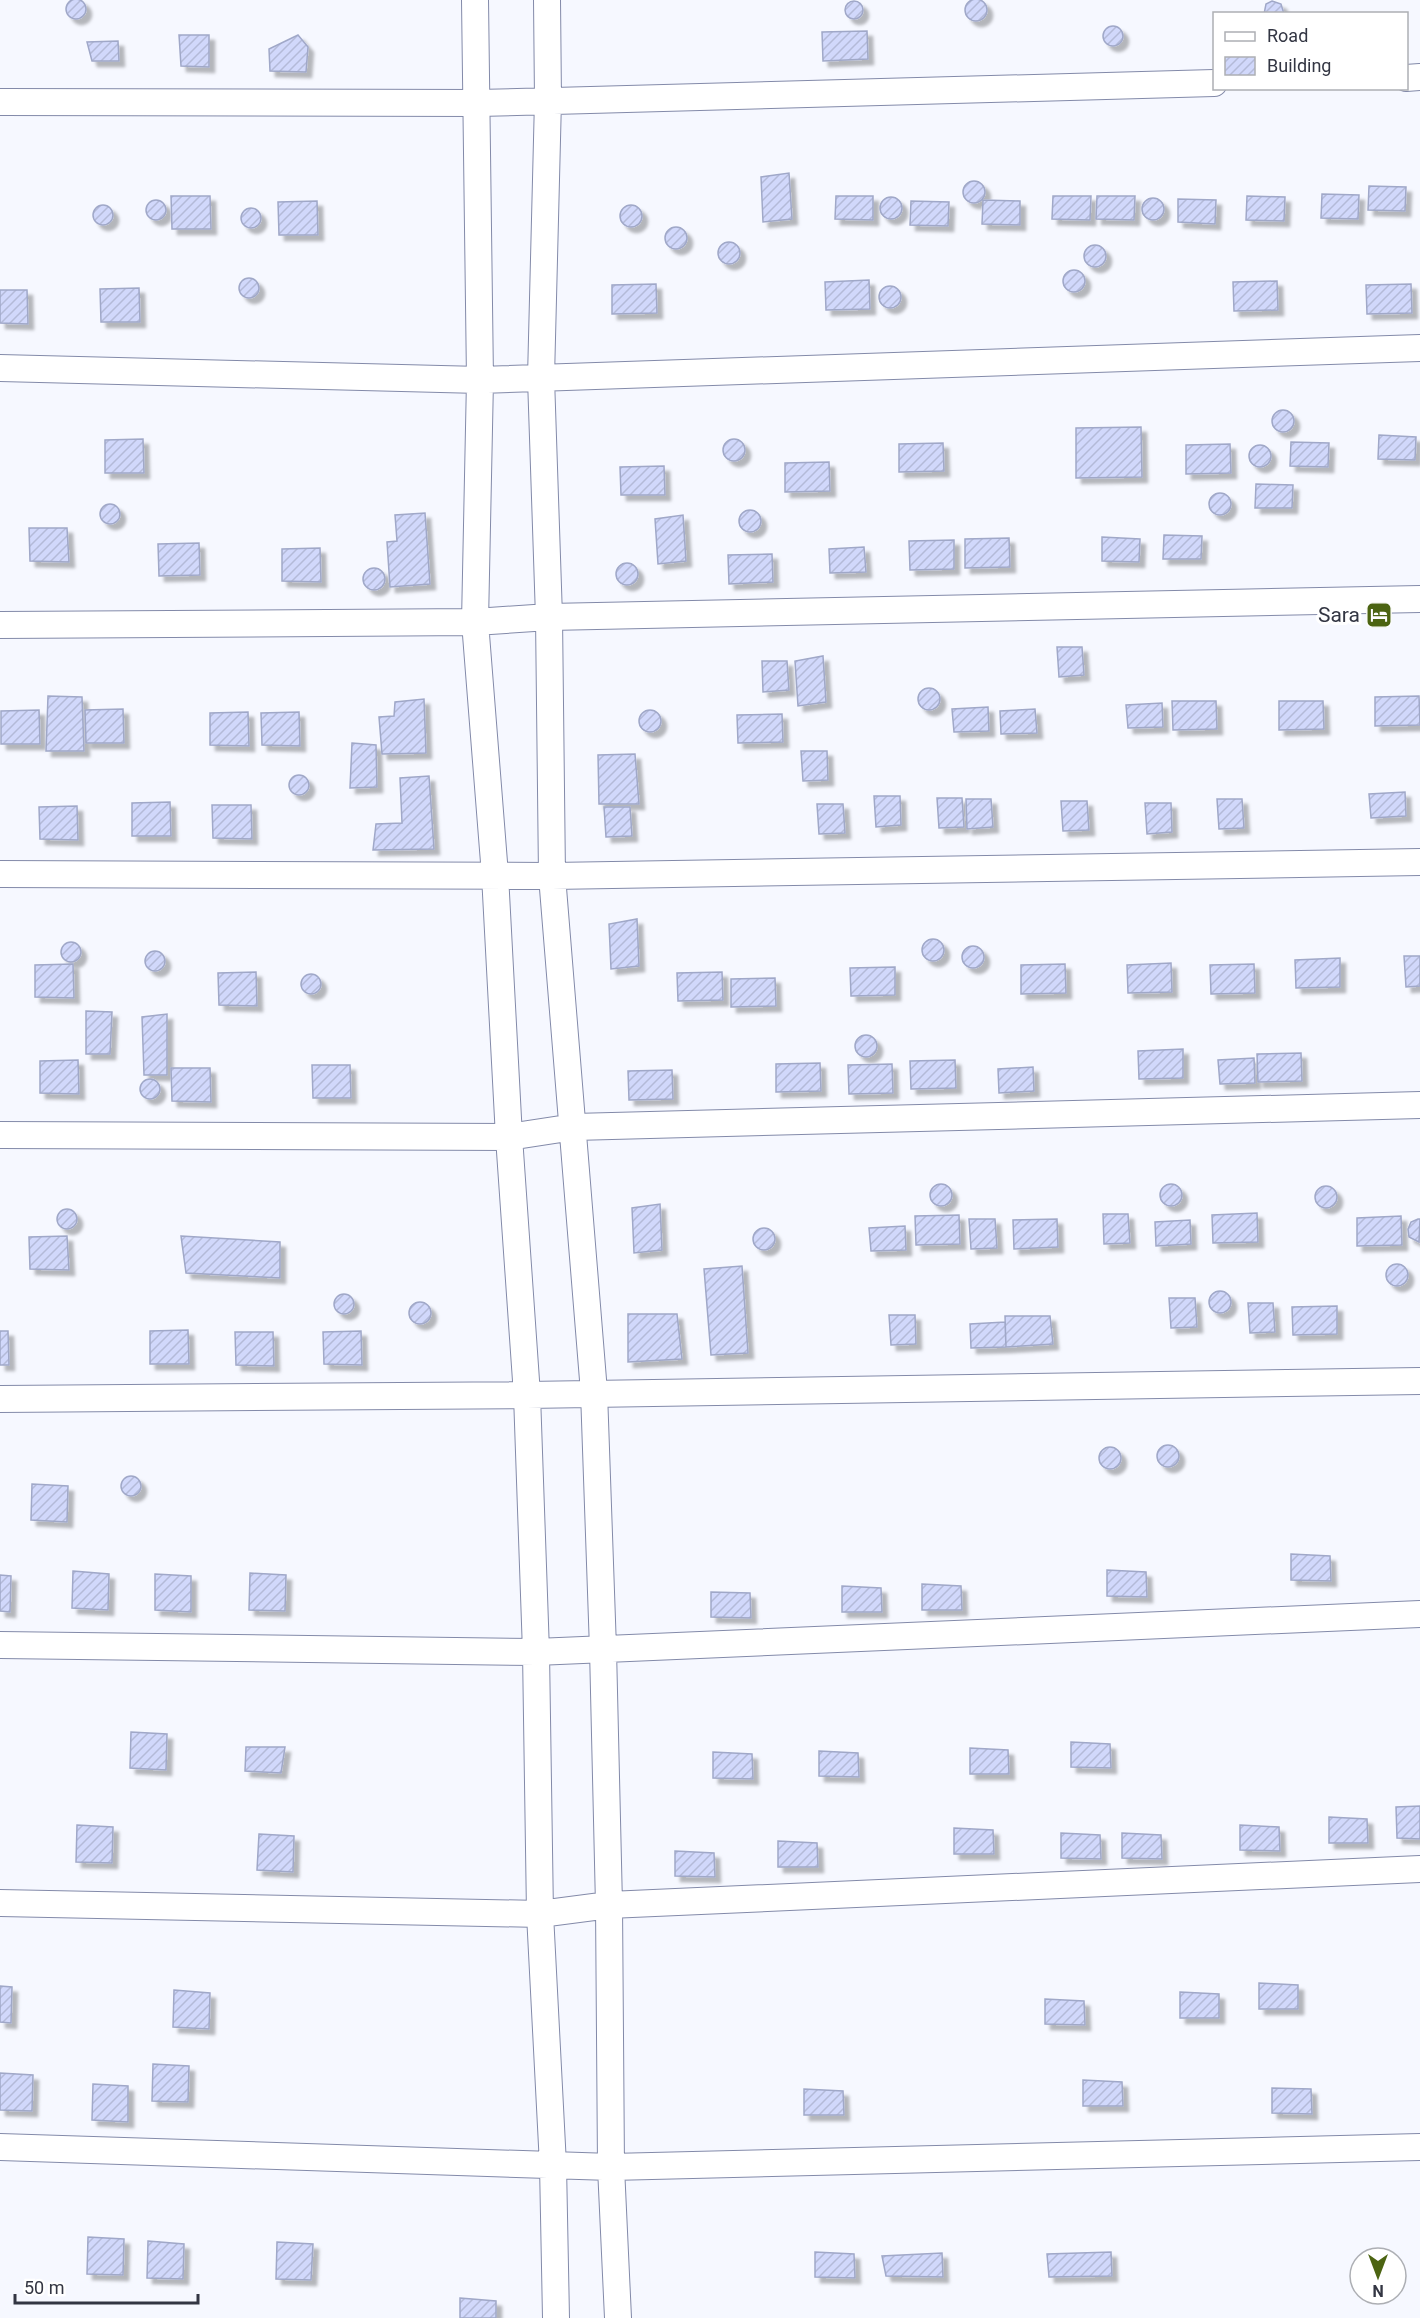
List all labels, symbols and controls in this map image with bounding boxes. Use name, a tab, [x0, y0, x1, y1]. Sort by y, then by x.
legend	[1213, 12, 1408, 90]
text: Road	[1267, 25, 1308, 46]
text: Building	[1267, 55, 1331, 76]
hotel icon: Sara	[1364, 600, 1394, 630]
place label: Sara	[1318, 603, 1360, 627]
north arrow	[1348, 2246, 1408, 2306]
scale bar	[15, 2267, 198, 2305]
text: 50 m	[24, 2277, 64, 2298]
text: N	[1372, 2281, 1384, 2300]

